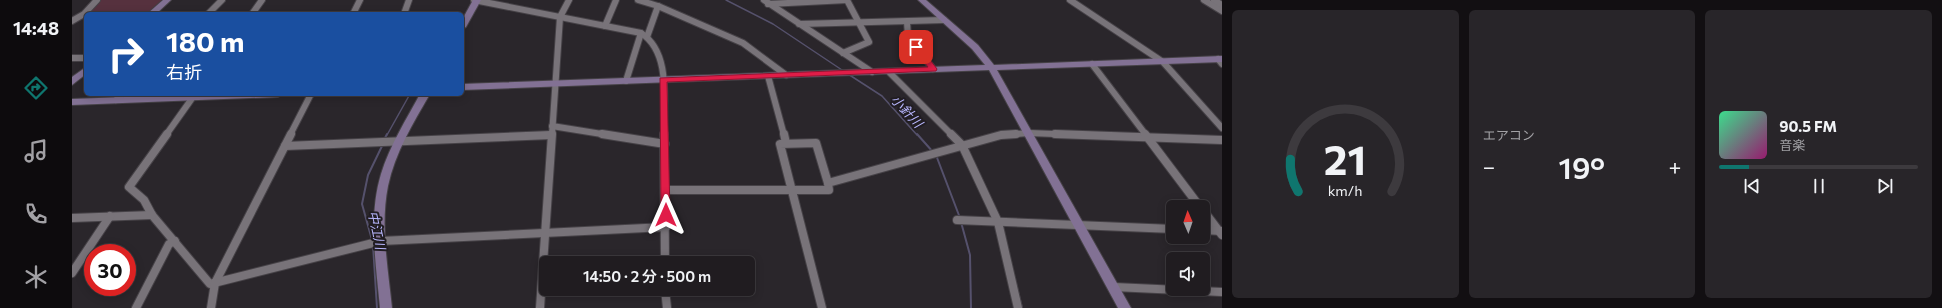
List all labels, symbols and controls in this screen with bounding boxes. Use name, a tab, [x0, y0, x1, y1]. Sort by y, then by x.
text: 14:48	[13, 17, 59, 39]
text: 180 m	[166, 24, 244, 58]
icon: right	[100, 28, 152, 80]
pin	[899, 30, 933, 64]
icon: arrive	[905, 36, 927, 58]
text: 右折	[166, 61, 202, 83]
icon: directions	[22, 74, 50, 102]
water label: 小針川	[888, 91, 928, 132]
text: 90.5 FM	[1779, 117, 1837, 135]
text: エアコン	[1483, 127, 1535, 143]
text: 21	[1324, 133, 1367, 184]
icon: music	[22, 137, 50, 165]
text: 音楽	[1779, 137, 1805, 153]
text: 19°	[1559, 148, 1605, 185]
text: −	[1483, 153, 1495, 180]
text: +	[1668, 153, 1681, 180]
icon: previous	[1741, 175, 1763, 197]
icon: pause	[1808, 175, 1830, 197]
icon: next	[1874, 175, 1896, 197]
text: km/h	[1328, 181, 1363, 199]
position arrow	[645, 194, 687, 236]
icon: phone	[22, 200, 50, 228]
north arrow	[1166, 200, 1210, 244]
map controls	[1166, 200, 1210, 296]
water label: 中江川	[365, 209, 389, 253]
speed limit sign: 30	[84, 244, 136, 296]
button: sound	[1166, 252, 1210, 296]
icon: climate	[22, 263, 50, 291]
text: 14:50 · 2 分 · 500 m	[583, 267, 711, 285]

